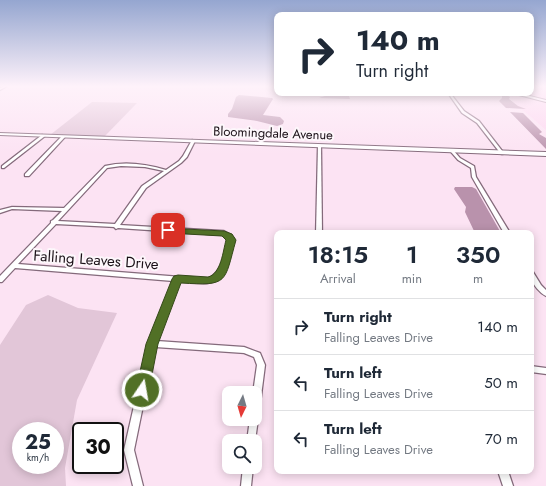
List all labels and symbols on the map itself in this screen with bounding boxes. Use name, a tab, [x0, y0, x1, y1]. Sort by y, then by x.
street label: Bloomingdale Avenue	[213, 121, 334, 145]
pin	[151, 213, 185, 247]
street label: Falling Leaves Drive	[33, 245, 160, 275]
position arrow	[121, 369, 163, 411]
north arrow	[222, 386, 262, 426]
speed limit sign: 30	[72, 422, 124, 474]

